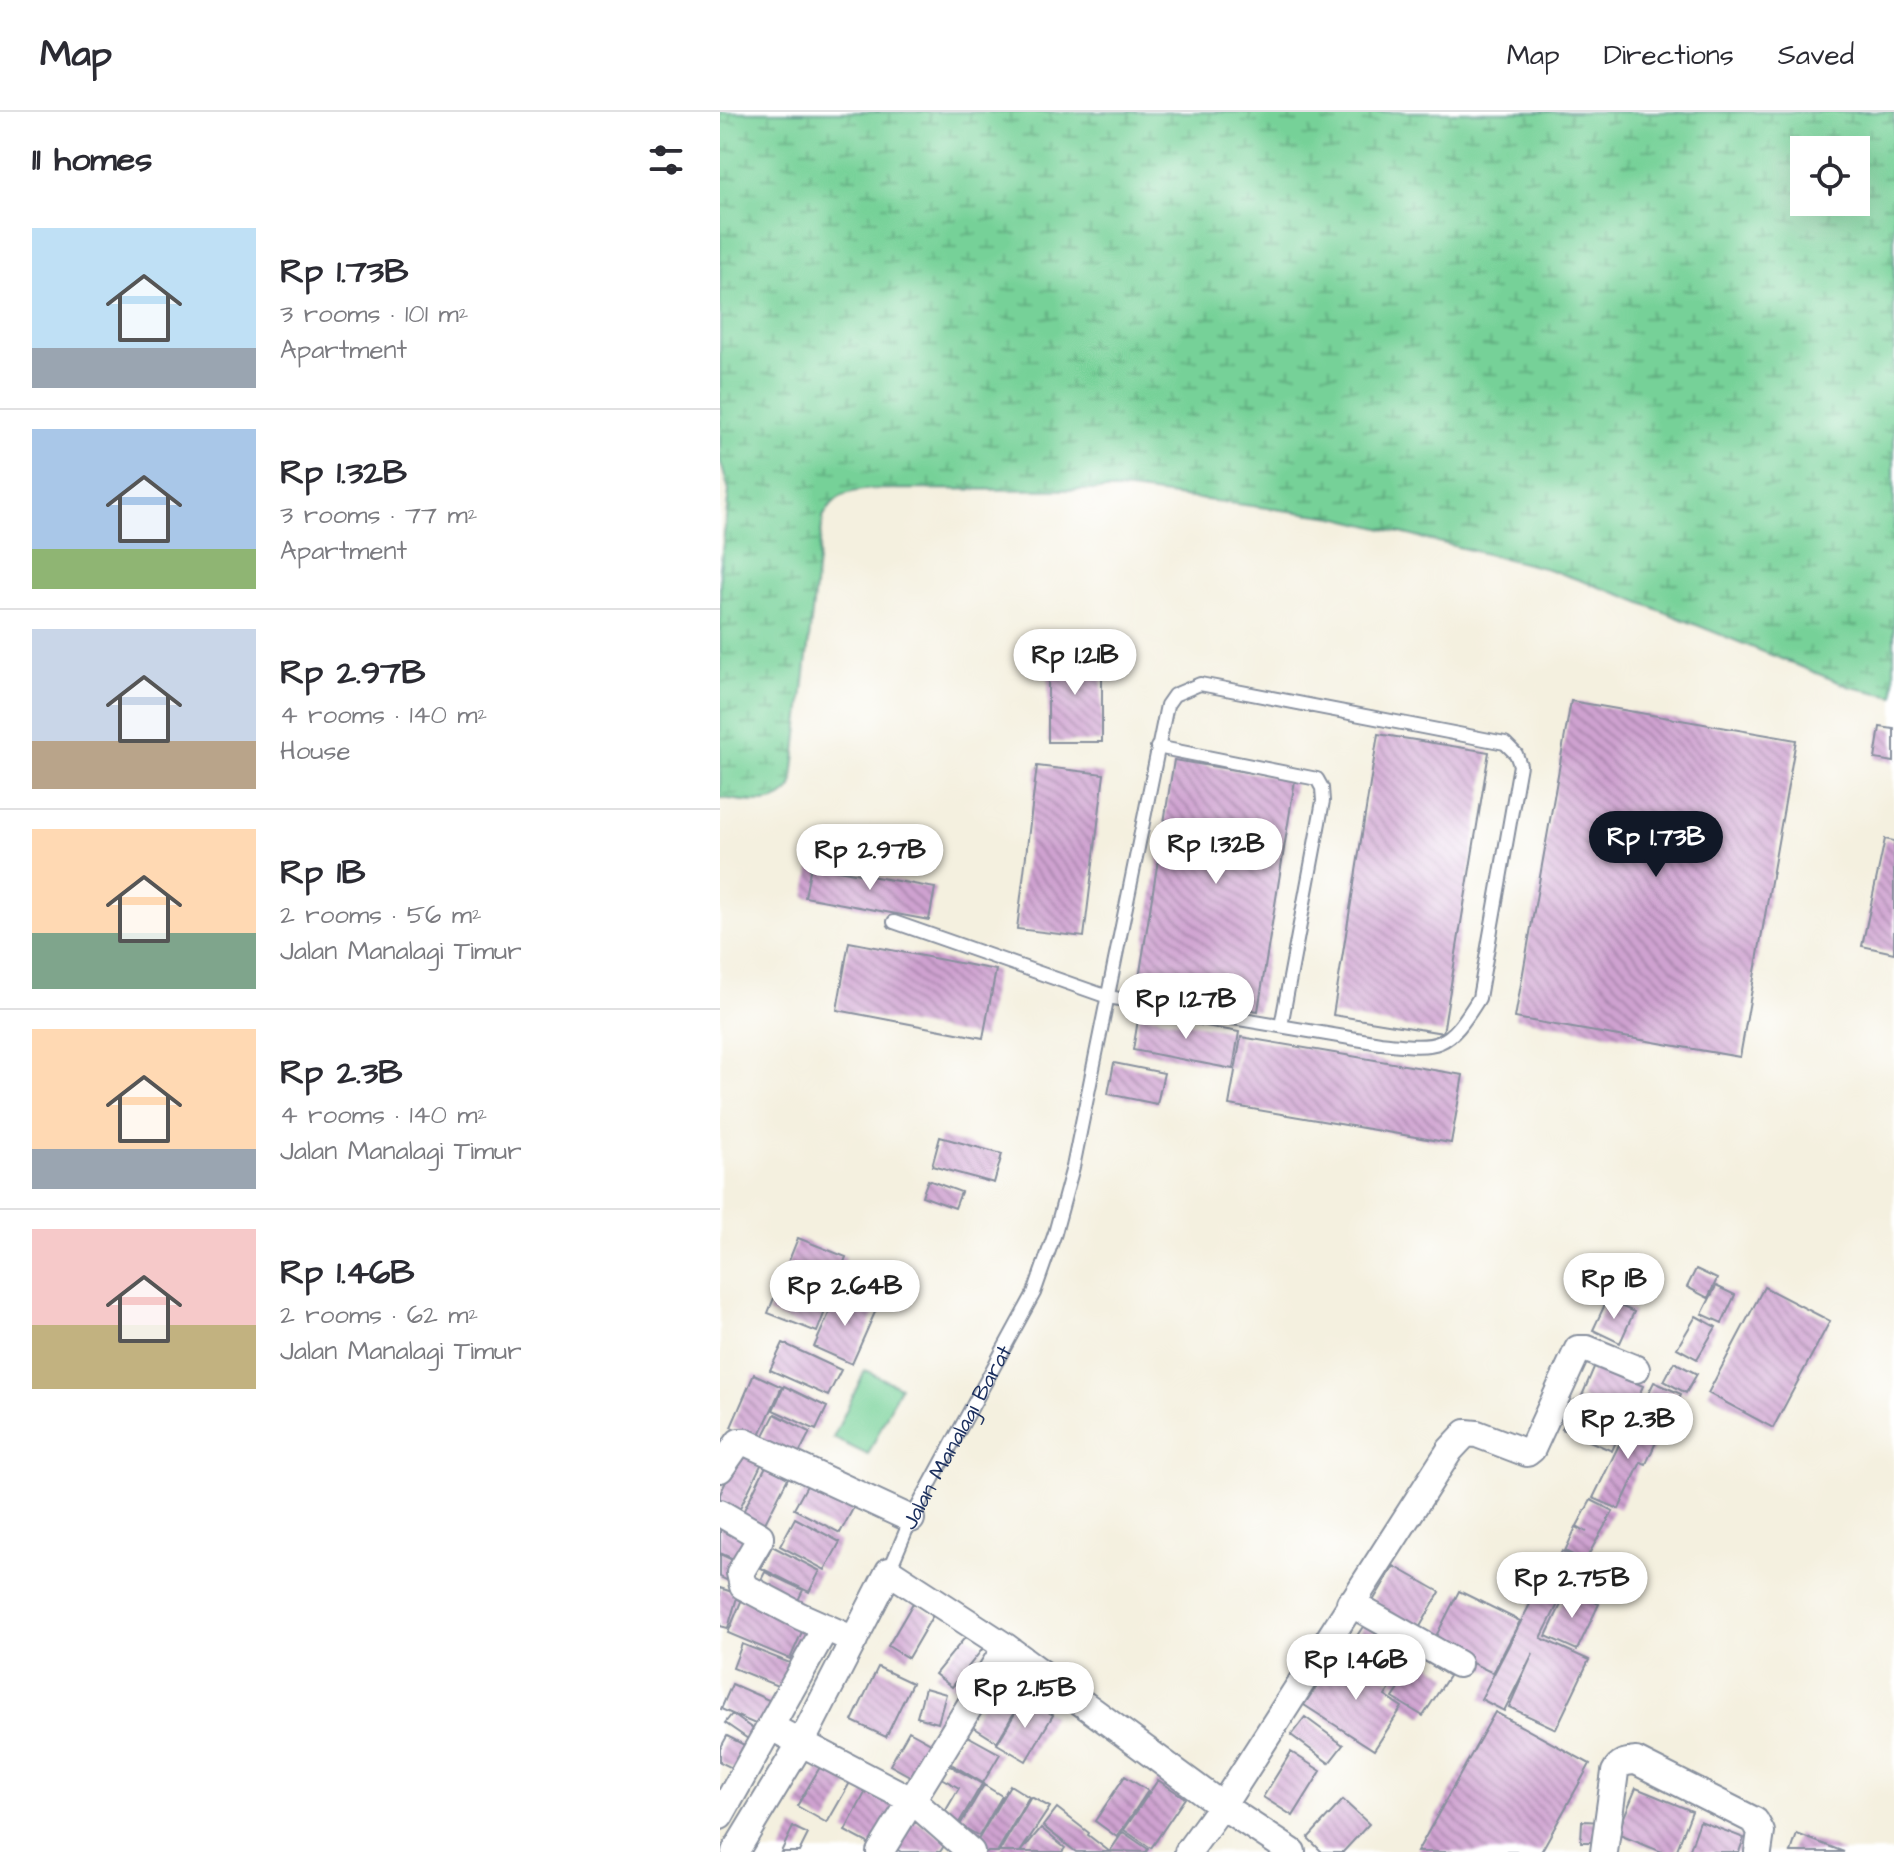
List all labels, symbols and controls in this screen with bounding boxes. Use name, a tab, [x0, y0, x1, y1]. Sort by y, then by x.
text: Map	[40, 29, 112, 81]
text: Map	[1507, 36, 1560, 75]
text: Directions	[1604, 36, 1734, 75]
text: Saved	[1778, 36, 1854, 75]
text: 11 homes	[32, 136, 152, 184]
map controls	[1790, 136, 1870, 216]
button: locate	[1790, 136, 1870, 216]
icon: filters	[644, 138, 688, 182]
text: Rp 1.73B	[280, 248, 408, 296]
icon: home	[96, 260, 192, 356]
text: 3 rooms · 101 m²	[280, 296, 468, 332]
text: Apartment	[280, 332, 407, 368]
text: Rp 1.32B	[280, 449, 407, 497]
icon: home	[96, 461, 192, 557]
text: 3 rooms · 77 m²	[280, 497, 477, 533]
text: Apartment	[280, 533, 407, 569]
pin: Rp 1.21B	[992, 629, 1158, 697]
text: Rp 1.21B	[1031, 637, 1119, 673]
text: Rp 2.97B	[280, 649, 425, 697]
icon: home	[96, 661, 192, 757]
text: 4 rooms · 140 m²	[280, 697, 487, 733]
text: House	[280, 733, 351, 769]
pin: Rp 1.73B	[1573, 811, 1739, 879]
pin: Rp 1.32B	[1133, 818, 1299, 886]
text: Rp 1.73B	[1607, 819, 1705, 855]
pin: Rp 2.97B	[787, 824, 953, 892]
text: Rp 1.32B	[1168, 826, 1265, 862]
text: Rp 2.97B	[814, 832, 926, 868]
text: Rp 1B	[280, 849, 365, 897]
icon: home	[96, 861, 192, 957]
text: 2 rooms · 56 m²	[280, 897, 482, 933]
text: Jalan Manalagi Timur	[280, 933, 522, 969]
pin: Rp 1.27B	[1103, 973, 1269, 1041]
text: Rp 1.27B	[1136, 981, 1236, 1017]
text: Rp 2.3B	[280, 1049, 403, 1097]
icon: home	[96, 1061, 192, 1157]
text: 4 rooms · 140 m²	[280, 1097, 487, 1133]
text: Jalan Manalagi Timur	[280, 1133, 522, 1169]
text: Rp 1.46B	[280, 1249, 415, 1297]
pin: Rp 1B	[1558, 1253, 1670, 1321]
pin: Rp 2.64B	[762, 1260, 928, 1328]
icon: home	[96, 1261, 192, 1357]
text: Rp 1B	[1581, 1261, 1647, 1297]
text: Rp 2.64B	[788, 1268, 902, 1304]
text: 2 rooms · 62 m²	[280, 1297, 478, 1333]
text: Jalan Manalagi Timur	[280, 1333, 522, 1369]
street label: Jalan Manalagi Barat	[894, 1340, 1020, 1534]
pin: Rp 2.3B	[1554, 1393, 1702, 1461]
text: Rp 2.3B	[1581, 1401, 1675, 1437]
pin: Rp 2.75B	[1489, 1552, 1655, 1620]
text: Rp 2.75B	[1515, 1560, 1629, 1596]
pin: Rp 1.46B	[1273, 1634, 1439, 1702]
text: Rp 1.46B	[1305, 1642, 1407, 1678]
pin: Rp 2.15B	[942, 1662, 1108, 1730]
text: Rp 2.15B	[974, 1670, 1076, 1706]

